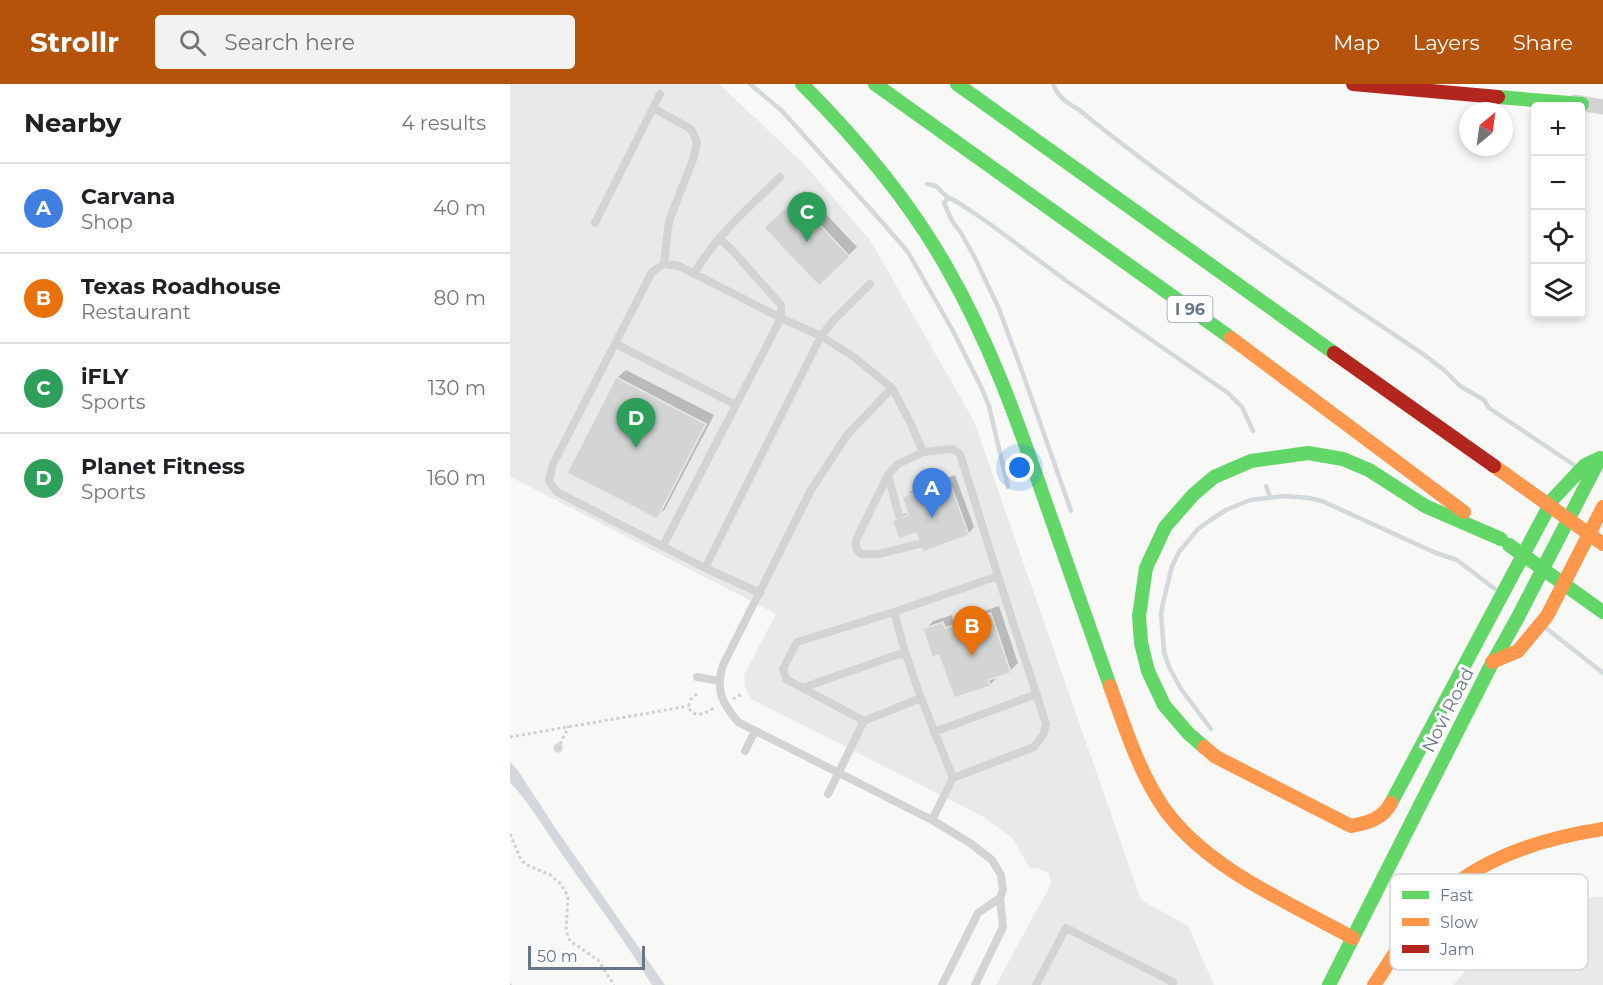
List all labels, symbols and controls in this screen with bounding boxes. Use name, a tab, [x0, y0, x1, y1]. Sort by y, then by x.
search box	[155, 15, 575, 69]
text: Strollr	[30, 25, 119, 59]
icon: search	[176, 26, 209, 59]
text: Search here	[224, 29, 355, 56]
text: Map	[1333, 30, 1380, 55]
text: Layers	[1413, 30, 1480, 55]
text: Share	[1513, 30, 1573, 55]
north arrow	[1459, 102, 1513, 156]
map controls	[1531, 102, 1585, 318]
button: +	[1531, 102, 1585, 156]
text: Nearby	[24, 107, 121, 139]
text: 4 results	[401, 111, 486, 135]
button: −	[1531, 156, 1585, 210]
text: Carvana	[81, 183, 175, 210]
pin: C	[788, 192, 826, 242]
text: A	[36, 196, 51, 220]
text: 40 m	[433, 196, 486, 220]
text: Shop	[81, 210, 133, 234]
button: locate	[1531, 210, 1585, 264]
button: layers	[1531, 264, 1585, 318]
text: Texas Roadhouse	[81, 273, 281, 300]
text: B	[36, 286, 51, 310]
text: 80 m	[434, 286, 486, 310]
road number: I 96	[1168, 296, 1212, 322]
text: Restaurant	[81, 300, 191, 324]
text: iFLY	[81, 363, 128, 390]
text: C	[36, 376, 51, 400]
text: 130 m	[428, 376, 486, 400]
text: Sports	[81, 390, 146, 414]
pin: D	[616, 398, 656, 448]
text: Planet Fitness	[81, 453, 245, 480]
your location	[1005, 453, 1034, 482]
text: D	[35, 466, 52, 490]
text: 160 m	[427, 466, 486, 490]
pin: A	[912, 468, 952, 518]
text: Sports	[81, 480, 146, 504]
pin: B	[952, 606, 992, 656]
street label: Novi Road	[1417, 664, 1479, 756]
legend	[1390, 874, 1588, 970]
text: Fast	[1440, 886, 1474, 905]
text: Slow	[1440, 913, 1478, 932]
text: Jam	[1439, 940, 1474, 959]
scale bar	[528, 943, 645, 970]
text: 50 m	[537, 947, 578, 966]

